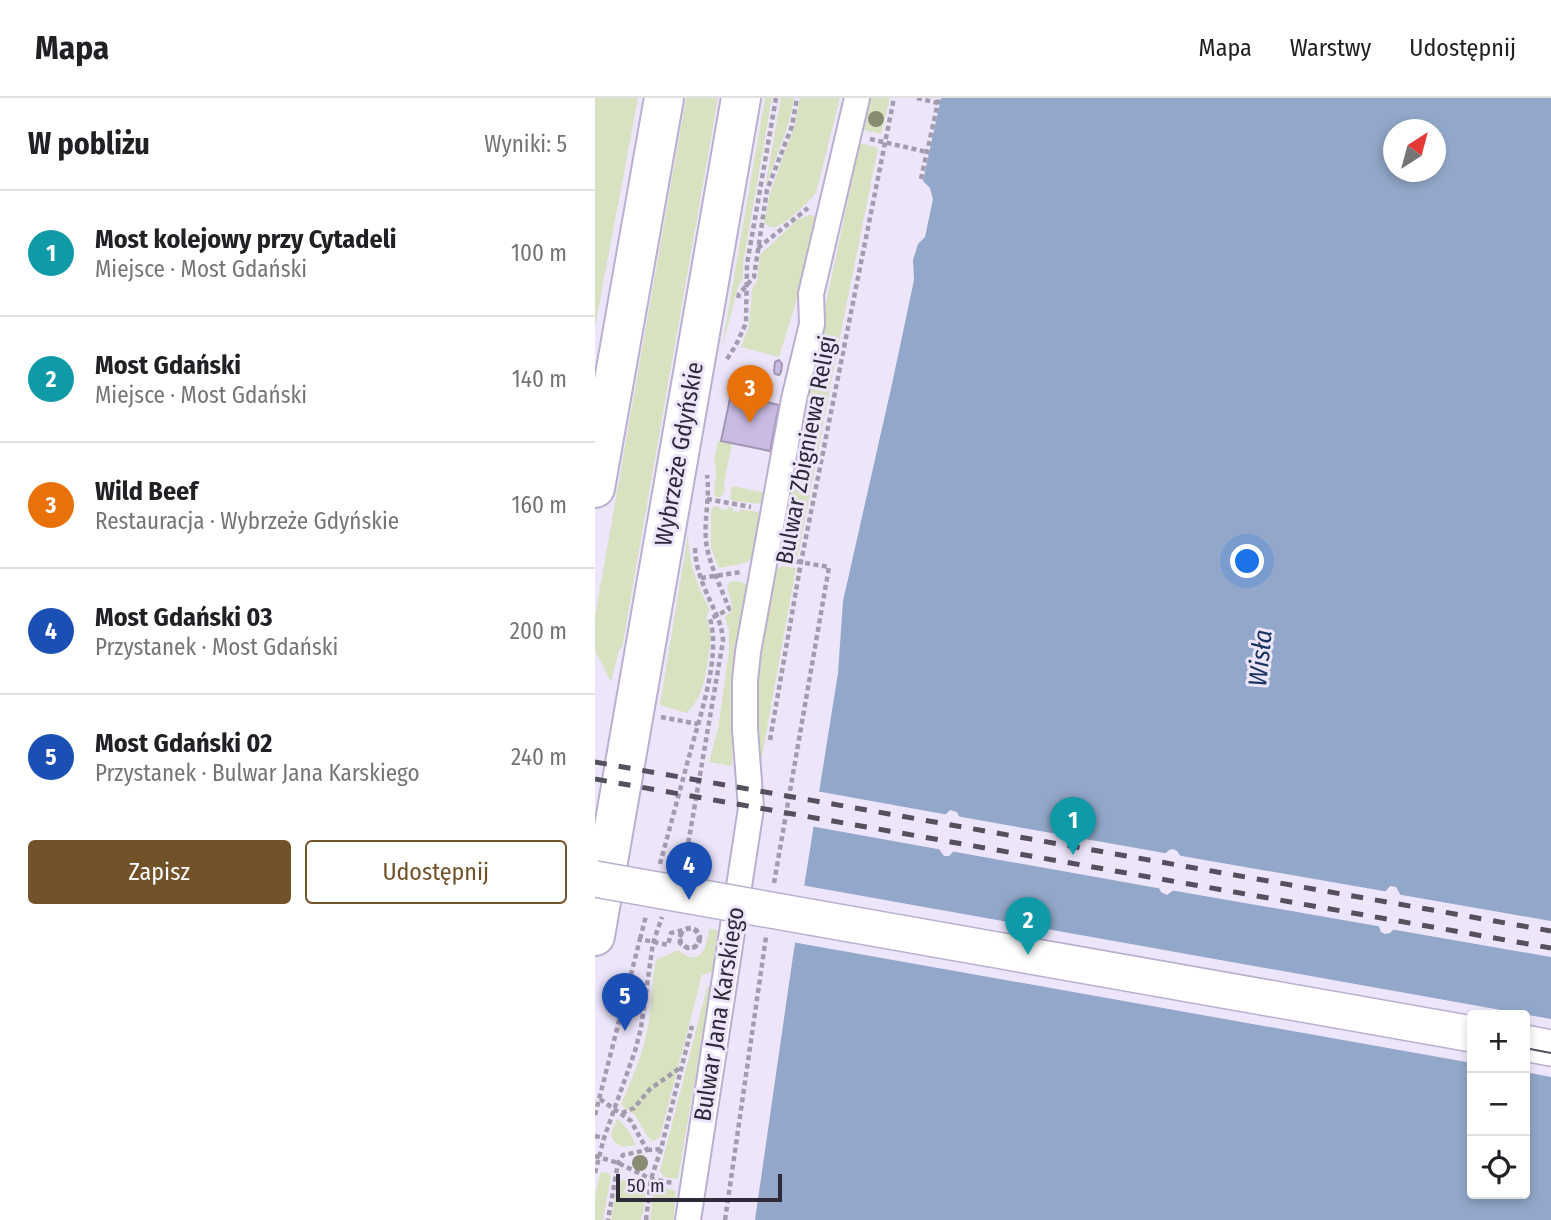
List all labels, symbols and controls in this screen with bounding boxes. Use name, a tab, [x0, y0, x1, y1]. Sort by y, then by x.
text: Mapa	[35, 28, 109, 68]
text: Mapa	[1199, 34, 1252, 62]
text: Warstwy	[1290, 34, 1371, 62]
text: Udostępnij	[1409, 34, 1516, 62]
north arrow	[1383, 119, 1446, 182]
text: W pobliżu	[28, 126, 150, 162]
text: Wyniki: 5	[484, 130, 567, 158]
text: Most kolejowy przy Cytadeli	[95, 224, 396, 255]
text: 1	[46, 239, 56, 267]
text: 100 m	[511, 239, 567, 267]
text: Miejsce · Most Gdański	[95, 255, 307, 283]
street label: Bulwar Zbigniewa Religi	[770, 333, 842, 567]
text: Most Gdański	[95, 350, 241, 381]
street label: Wybrzeże Gdyńskie	[649, 360, 709, 548]
text: 2	[46, 365, 56, 393]
text: 140 m	[512, 365, 567, 393]
pin: 3	[727, 365, 773, 423]
text: Miejsce · Most Gdański	[95, 381, 307, 409]
text: Wild Beef	[95, 476, 198, 507]
text: 3	[46, 491, 56, 519]
text: 160 m	[512, 491, 567, 519]
text: Restauracja · Wybrzeże Gdyńskie	[95, 507, 399, 535]
your location	[1230, 544, 1264, 578]
text: Most Gdański 03	[95, 602, 273, 633]
text: 4	[45, 617, 57, 645]
text: 200 m	[510, 617, 567, 645]
water label: Wisła	[1242, 628, 1279, 688]
text: Przystanek · Most Gdański	[95, 633, 338, 661]
text: Most Gdański 02	[95, 728, 272, 759]
text: 5	[45, 743, 57, 771]
text: 240 m	[511, 743, 567, 771]
text: Przystanek · Bulwar Jana Karskiego	[95, 759, 420, 787]
pin: 1	[1050, 797, 1096, 855]
button: Zapisz	[28, 840, 291, 904]
button: Udostępnij	[305, 840, 567, 904]
pin: 4	[666, 842, 712, 900]
pin: 2	[1005, 897, 1051, 955]
street label: Bulwar Jana Karskiego	[688, 905, 750, 1123]
pin: 5	[602, 973, 648, 1031]
map controls	[1467, 1010, 1530, 1199]
button: +	[1467, 1010, 1530, 1073]
button: −	[1467, 1073, 1530, 1136]
button: locate	[1467, 1136, 1530, 1199]
scale bar	[616, 1171, 782, 1203]
text: 50 m	[627, 1174, 665, 1197]

